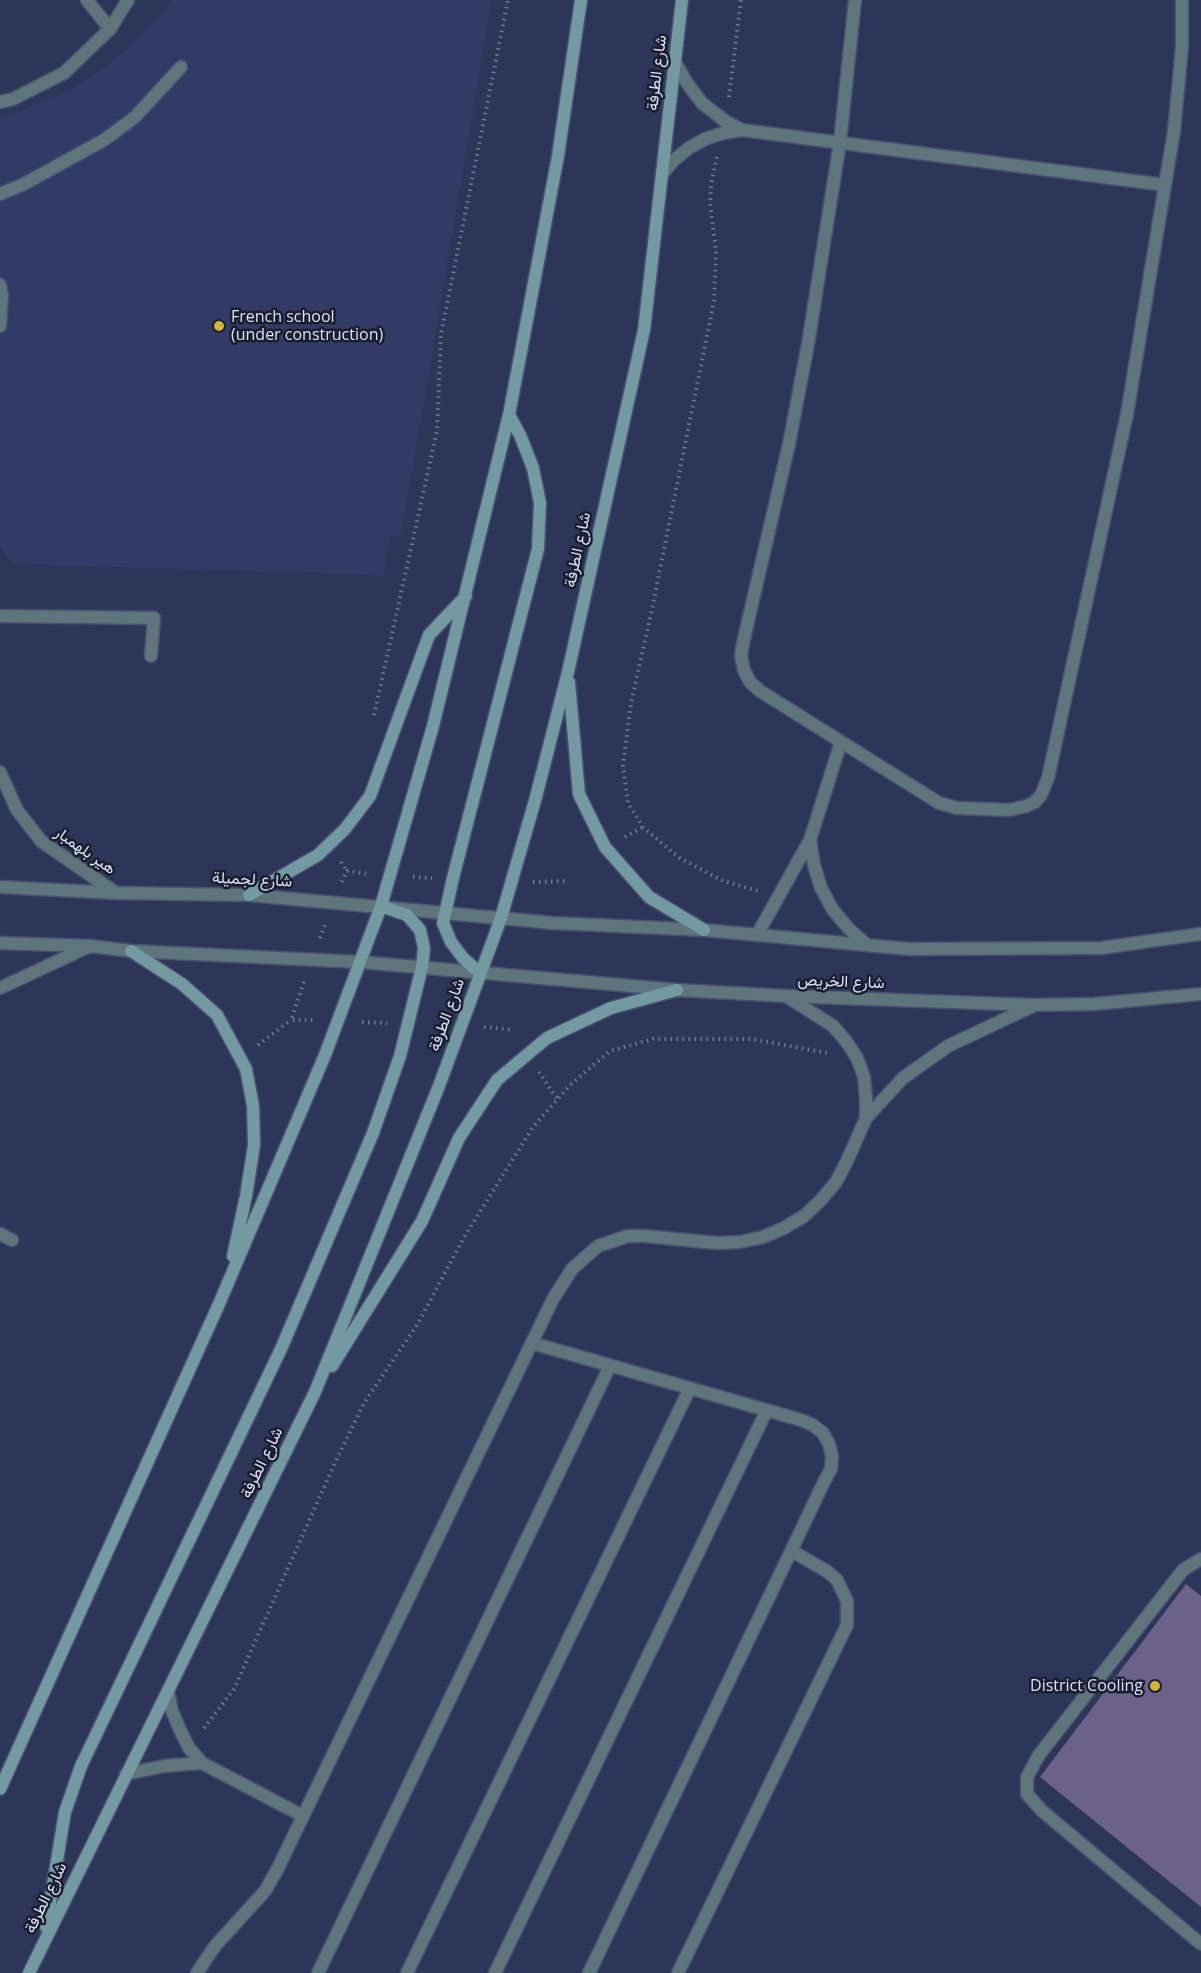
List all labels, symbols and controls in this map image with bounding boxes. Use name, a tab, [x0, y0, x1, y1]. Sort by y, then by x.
street label: شارع الطرفة	[643, 34, 671, 112]
place label: French school (under construction)	[231, 307, 383, 345]
marker: French school (under construction)	[212, 319, 226, 333]
street label: شارع الطرفة	[561, 511, 595, 589]
street label: هير بلهمبار	[51, 823, 119, 879]
street label: شارع لجميلة	[211, 868, 293, 892]
street label: شارع الخريص	[797, 971, 885, 993]
street label: شارع الطرفة	[425, 976, 469, 1054]
street label: شارع الطرفة	[237, 1425, 287, 1501]
place label: District Cooling	[1030, 1676, 1143, 1696]
marker: District Cooling	[1148, 1679, 1162, 1693]
street label: شارع الطرفة	[21, 1860, 71, 1936]

